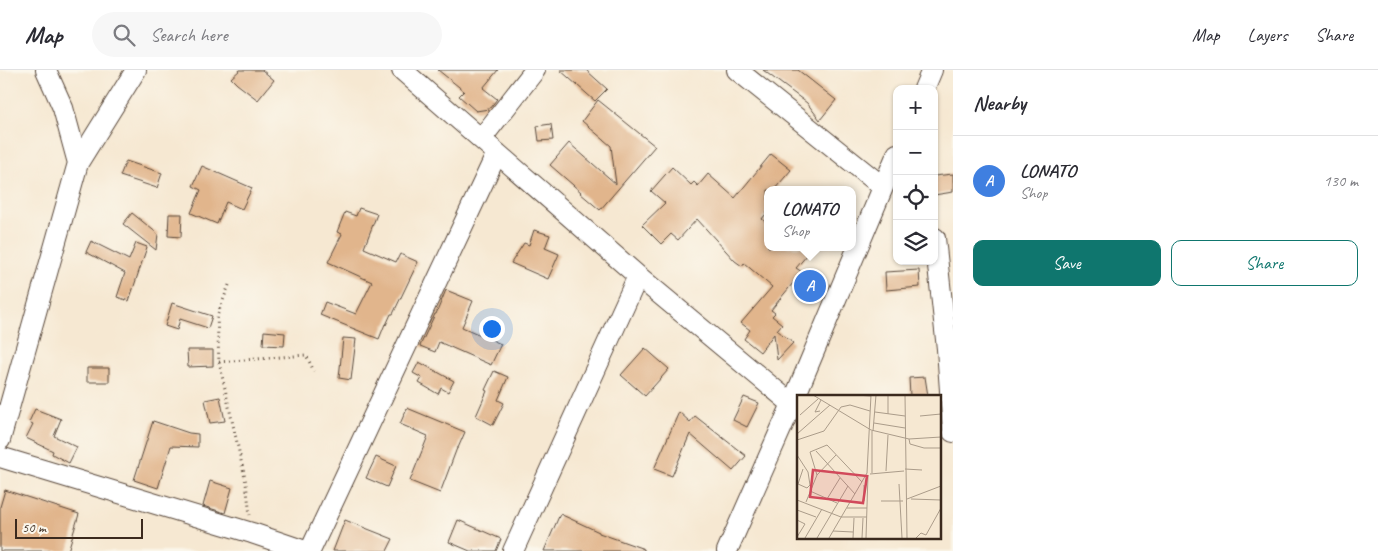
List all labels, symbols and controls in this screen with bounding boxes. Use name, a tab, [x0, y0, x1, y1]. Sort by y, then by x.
search box	[92, 12, 442, 57]
text: Map	[25, 20, 62, 50]
icon: search	[110, 21, 138, 49]
text: Search here	[150, 23, 228, 47]
text: Map	[1192, 24, 1220, 46]
text: Layers	[1248, 24, 1287, 46]
text: Share	[1315, 24, 1353, 46]
map controls	[893, 85, 938, 265]
button: +	[893, 85, 938, 130]
text: Nearby	[973, 90, 1026, 116]
button: −	[893, 130, 938, 175]
text: LONATO	[1020, 159, 1076, 183]
text: A	[985, 171, 993, 191]
text: 130 m	[1324, 171, 1358, 191]
button: locate	[893, 175, 938, 220]
text: Shop	[1020, 183, 1047, 203]
popup	[764, 186, 856, 251]
text: LONATO	[782, 197, 838, 221]
button: layers	[893, 220, 938, 265]
text: Shop	[782, 221, 809, 241]
button: Save	[973, 240, 1161, 286]
button: Share	[1171, 240, 1358, 286]
pin: A	[794, 267, 826, 305]
your location	[479, 316, 505, 342]
inset map	[797, 395, 941, 538]
scale bar	[15, 516, 142, 539]
text: 50 m	[22, 519, 46, 536]

